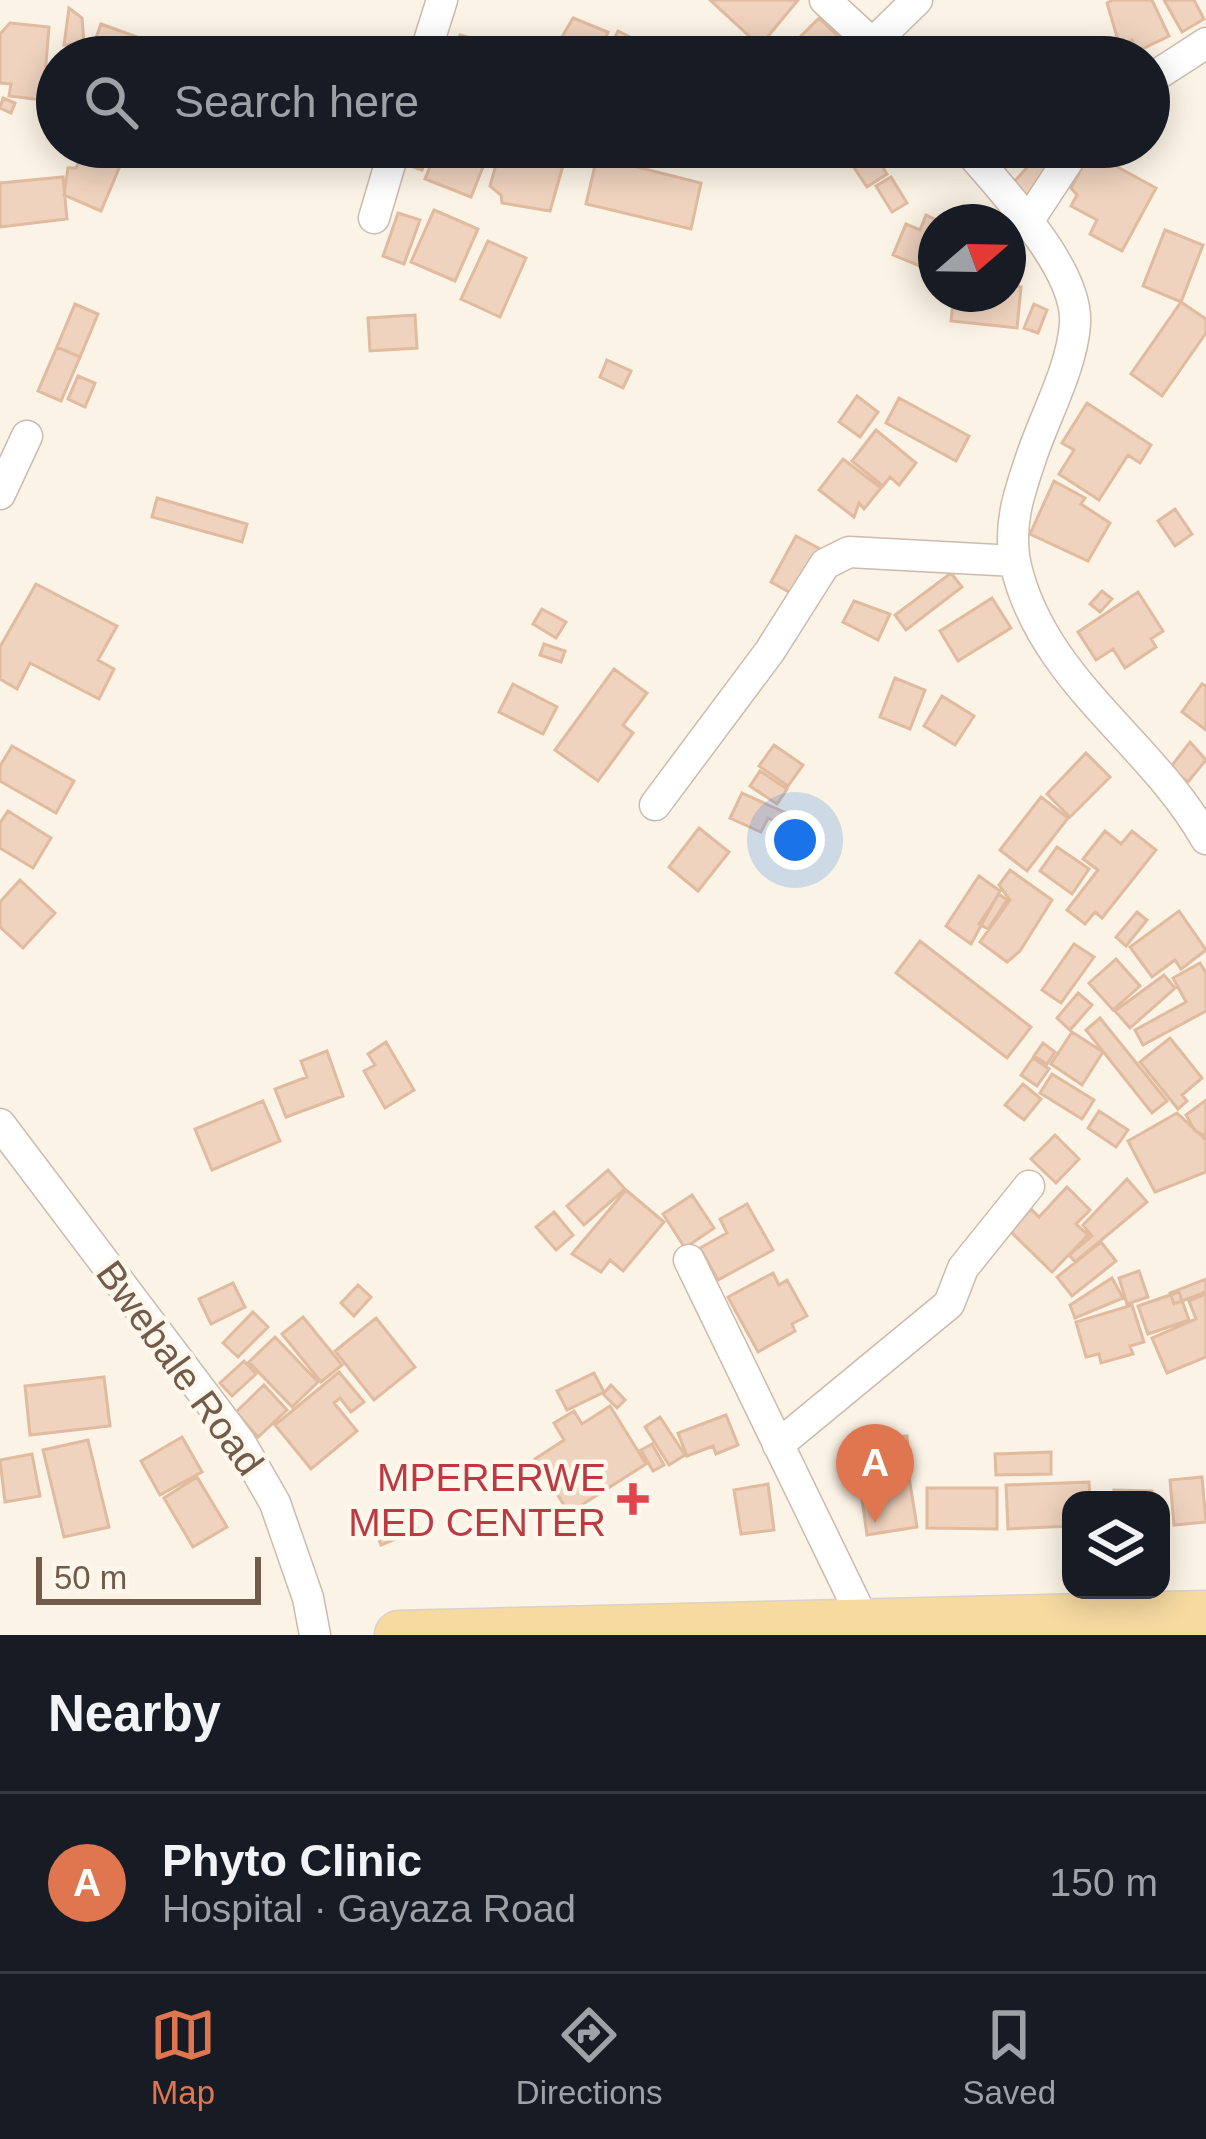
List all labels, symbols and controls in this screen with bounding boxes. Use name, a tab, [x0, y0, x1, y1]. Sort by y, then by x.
search box	[36, 36, 1170, 168]
icon: search	[78, 69, 144, 135]
text: Search here	[174, 76, 419, 127]
north arrow	[918, 204, 1026, 312]
your location	[765, 810, 825, 870]
street label: Bwebale Road	[88, 1253, 272, 1483]
pin: A	[836, 1424, 914, 1523]
place label: MPERERWE MED CENTER	[348, 1456, 606, 1544]
marker: MPERERWE MED CENTER	[617, 1483, 649, 1515]
map controls	[1062, 1491, 1170, 1599]
button: layers	[1062, 1491, 1170, 1599]
scale bar	[36, 1551, 261, 1604]
text: 50 m	[54, 1559, 127, 1596]
text: Nearby	[48, 1685, 221, 1742]
text: Phyto Clinic	[162, 1835, 422, 1886]
text: A	[73, 1861, 101, 1904]
text: 150 m	[1050, 1861, 1158, 1904]
text: Hospital · Gayaza Road	[162, 1887, 576, 1930]
tab: Map	[150, 2002, 216, 2112]
tab: Directions	[516, 2002, 663, 2112]
tab: Saved	[962, 2002, 1056, 2112]

